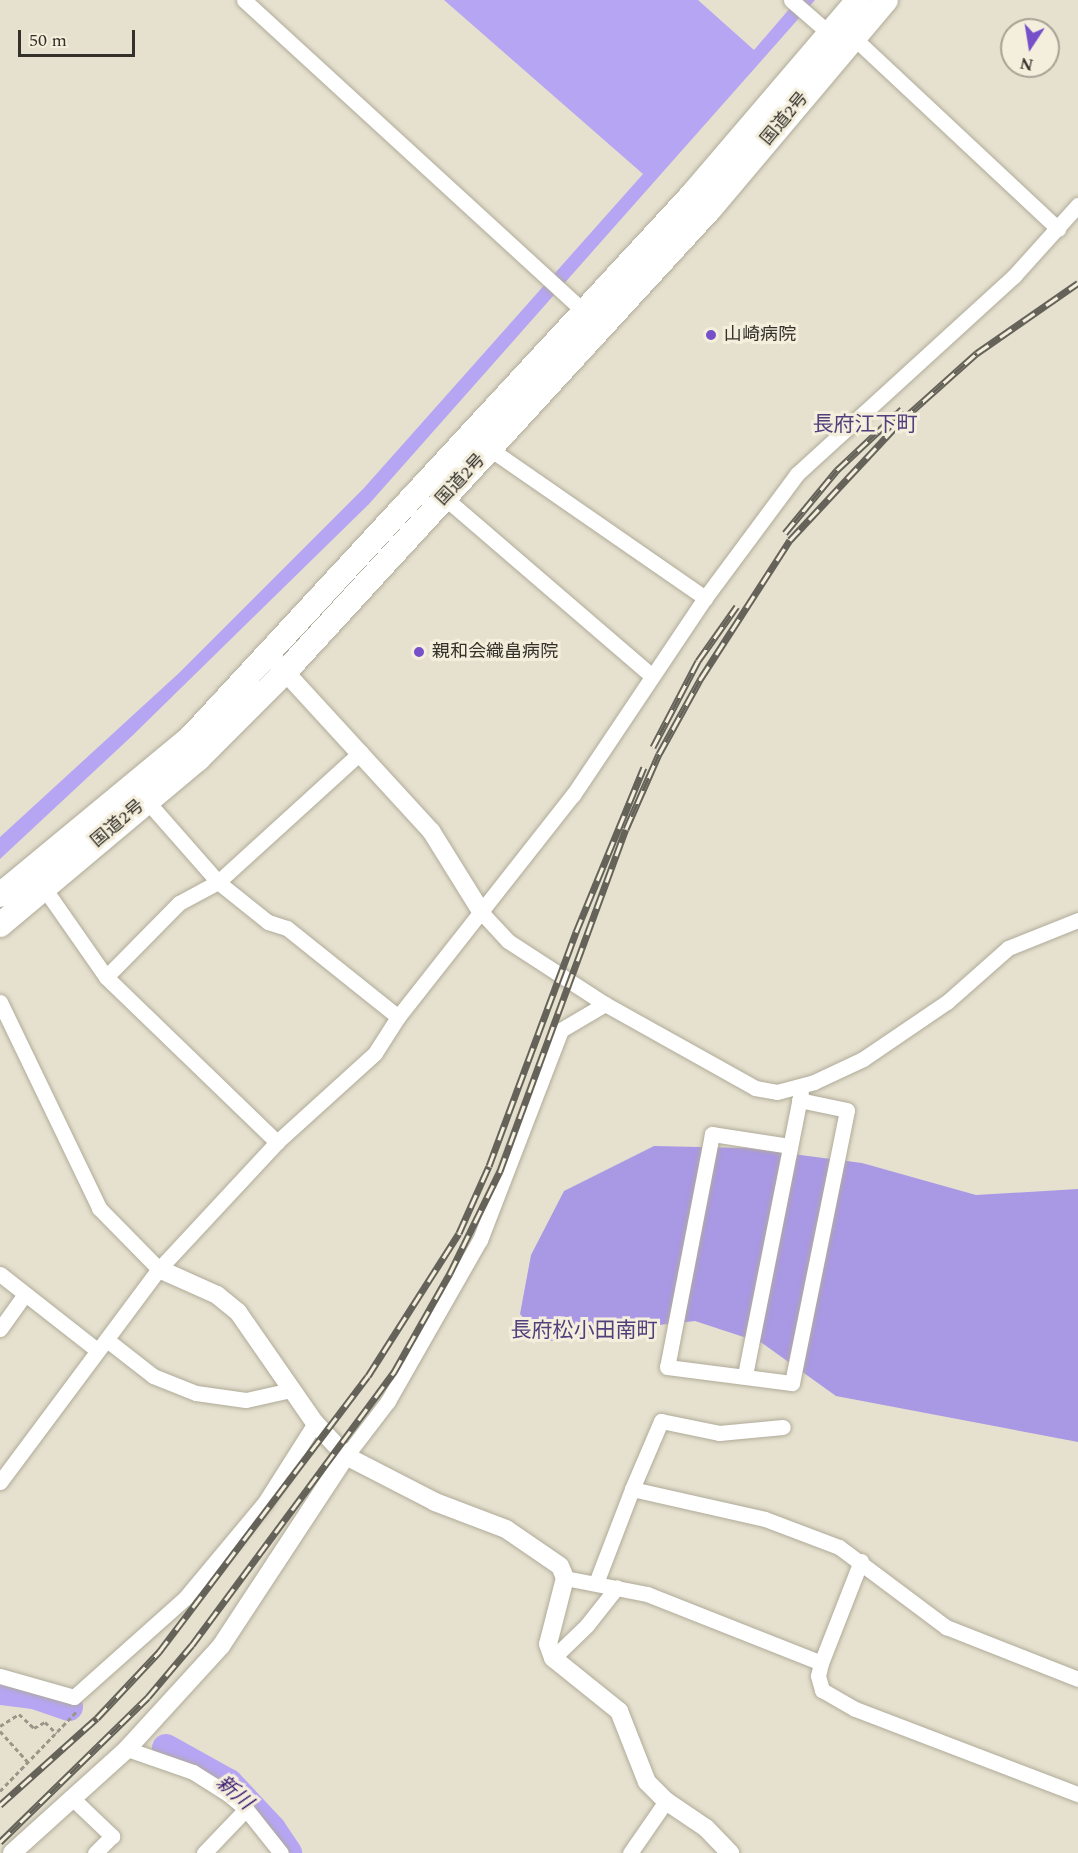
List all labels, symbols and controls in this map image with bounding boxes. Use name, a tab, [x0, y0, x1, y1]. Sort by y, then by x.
scale bar	[21, 18, 138, 56]
north arrow	[1000, 18, 1060, 78]
text: 50 m	[29, 27, 67, 54]
text: N	[1018, 51, 1036, 77]
street label: 国道2号	[756, 88, 814, 150]
place label: 山崎病院	[724, 324, 796, 346]
marker: 山崎病院	[702, 326, 720, 344]
district label: 長府江下町	[813, 412, 917, 438]
street label: 国道2号	[432, 450, 490, 510]
place label: 親和会織畠病院	[432, 641, 558, 663]
marker: 親和会織畠病院	[410, 643, 428, 661]
street label: 国道2号	[87, 795, 149, 853]
district label: 長府松小田南町	[511, 1318, 657, 1344]
water label: 新川	[211, 1771, 257, 1815]

